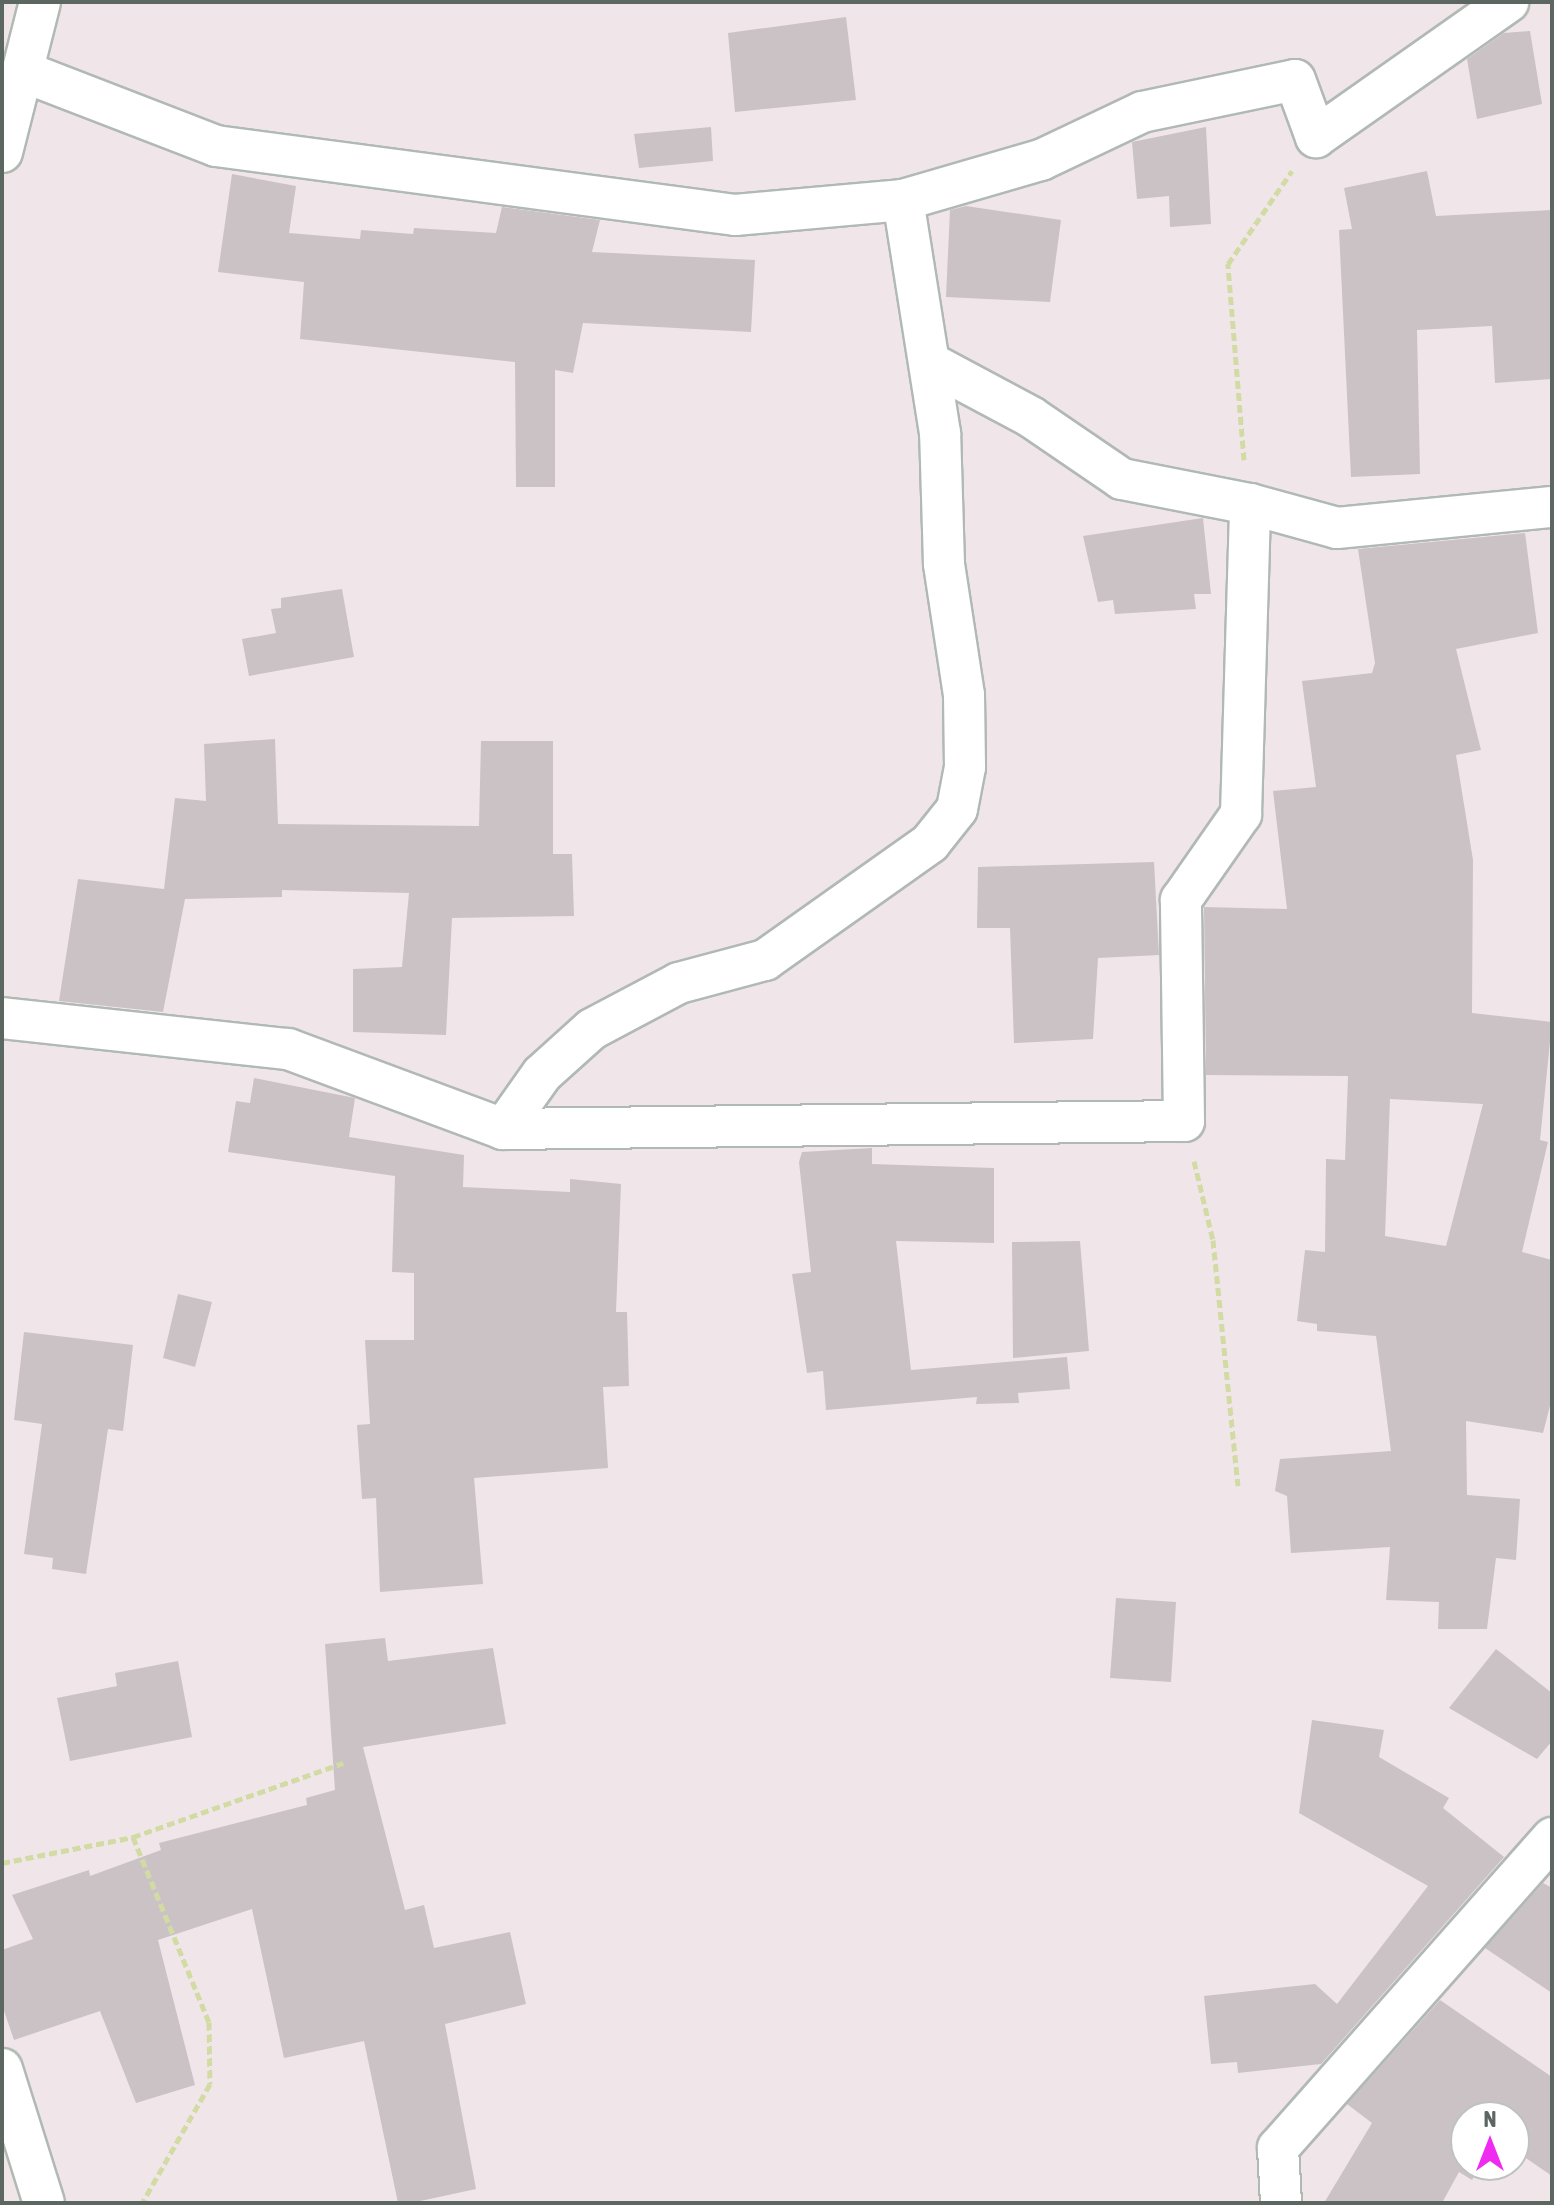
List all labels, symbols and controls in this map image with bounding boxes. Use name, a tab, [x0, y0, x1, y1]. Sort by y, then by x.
north arrow	[1450, 2101, 1530, 2181]
text: N	[1484, 2106, 1496, 2132]

